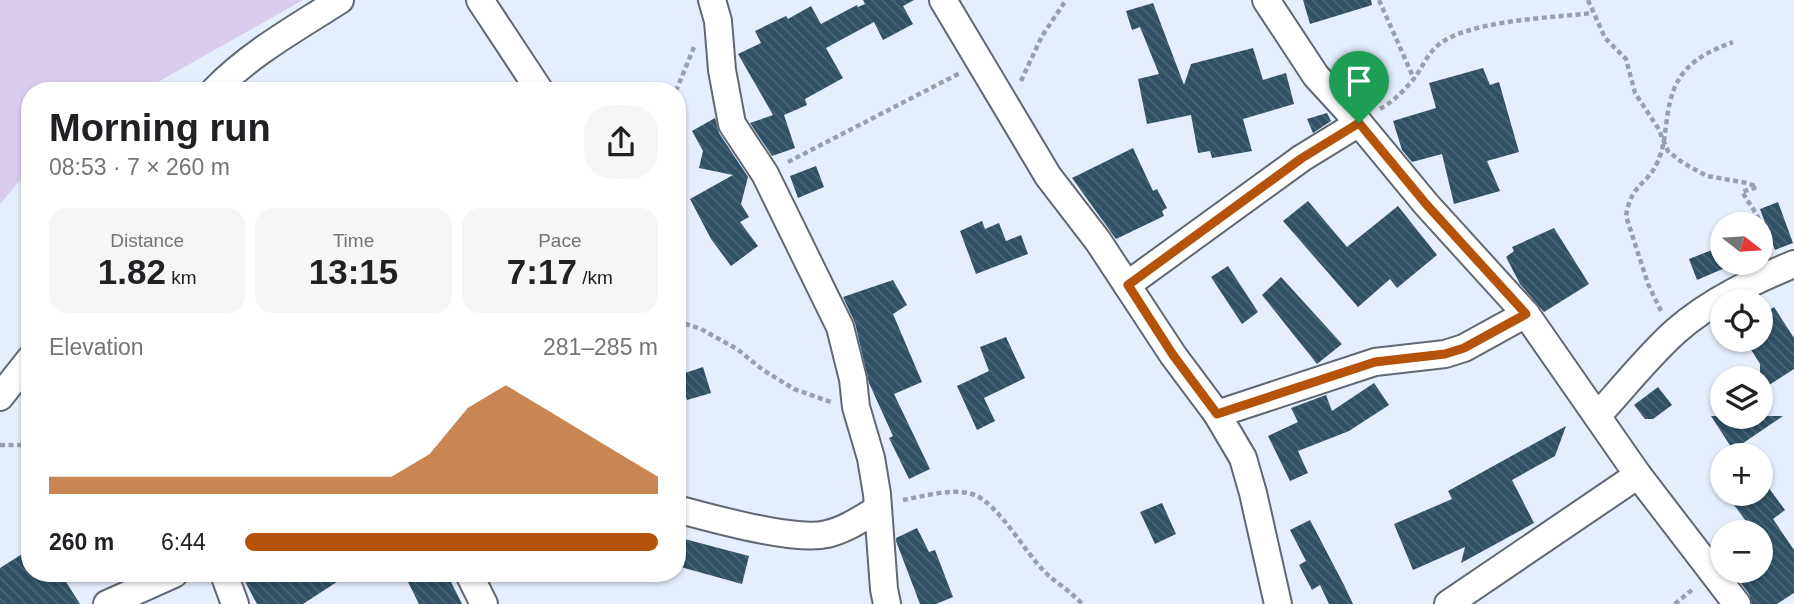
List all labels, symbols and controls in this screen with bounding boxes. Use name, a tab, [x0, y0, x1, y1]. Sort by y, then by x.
pin	[1329, 51, 1389, 123]
icon: arrive	[1340, 62, 1378, 100]
button: share	[584, 105, 658, 179]
text: Morning run	[49, 107, 271, 149]
text: 08:53 · 7 × 260 m	[49, 154, 230, 180]
north arrow	[1710, 212, 1773, 275]
map controls	[1710, 212, 1773, 583]
text: Distance	[110, 230, 184, 251]
text: Time	[333, 230, 374, 251]
text: Pace	[538, 230, 581, 251]
text: 1.82	[98, 252, 166, 291]
text: 13:15	[309, 252, 398, 291]
text: 7:17	[507, 252, 577, 291]
text: km	[166, 267, 197, 288]
text: /km	[577, 267, 613, 288]
button: locate	[1710, 289, 1773, 352]
text: Elevation	[49, 334, 144, 360]
text: 281–285 m	[543, 334, 658, 360]
button: layers	[1710, 366, 1773, 429]
button: +	[1710, 443, 1773, 506]
button: −	[1710, 520, 1773, 583]
text: 260 m	[49, 529, 114, 555]
text: 6:44	[161, 529, 206, 555]

